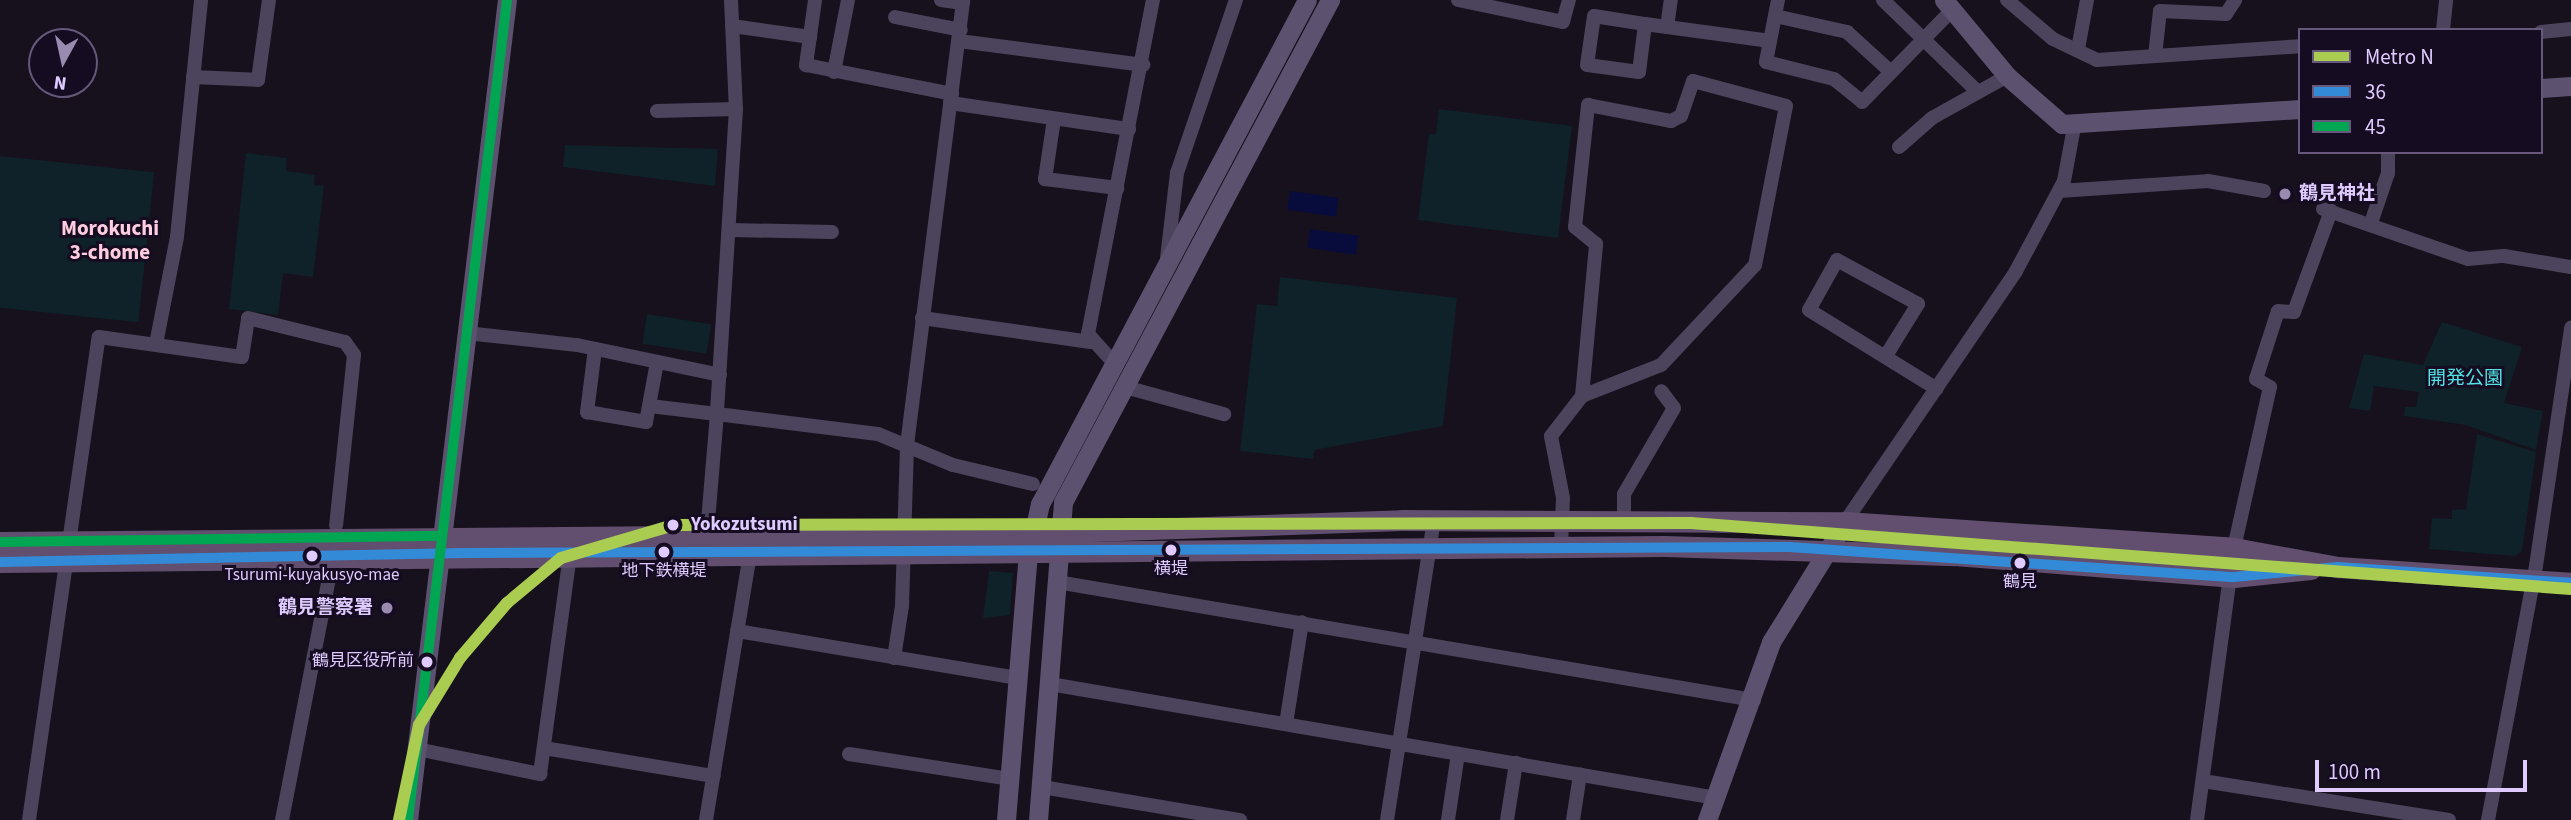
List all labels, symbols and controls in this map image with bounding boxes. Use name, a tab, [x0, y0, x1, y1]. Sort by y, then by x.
north arrow	[28, 28, 98, 98]
legend	[2298, 28, 2543, 154]
text: Metro N	[2365, 42, 2434, 72]
text: N	[52, 68, 68, 97]
text: 36	[2365, 77, 2386, 107]
text: 45	[2365, 112, 2386, 142]
place label: 鶴見神社	[2299, 183, 2375, 205]
marker: 鶴見神社	[2277, 186, 2293, 202]
district label: Morokuchi 3-chome	[61, 215, 159, 265]
park label: 開発公園	[2427, 368, 2503, 390]
marker: Yokozutsumi	[661, 513, 685, 537]
place label: Yokozutsumi	[691, 514, 798, 536]
marker: 横堤	[1164, 543, 1178, 557]
marker: 地下鉄横堤	[657, 545, 671, 559]
marker: Tsurumi-kuyakusyo-mae	[305, 549, 319, 563]
marker: 鶴見	[2013, 556, 2027, 570]
place label: 横堤	[1154, 560, 1188, 580]
place label: 地下鉄横堤	[622, 562, 706, 582]
place label: Tsurumi-kuyakusyo-mae	[225, 566, 399, 586]
place label: 鶴見	[2003, 573, 2037, 593]
place label: 鶴見警察署	[278, 597, 373, 619]
marker: 鶴見警察署	[379, 600, 395, 616]
place label: 鶴見区役所前	[312, 652, 414, 672]
marker: 鶴見区役所前	[420, 655, 434, 669]
scale bar	[2319, 746, 2531, 790]
text: 100 m	[2328, 757, 2381, 787]

